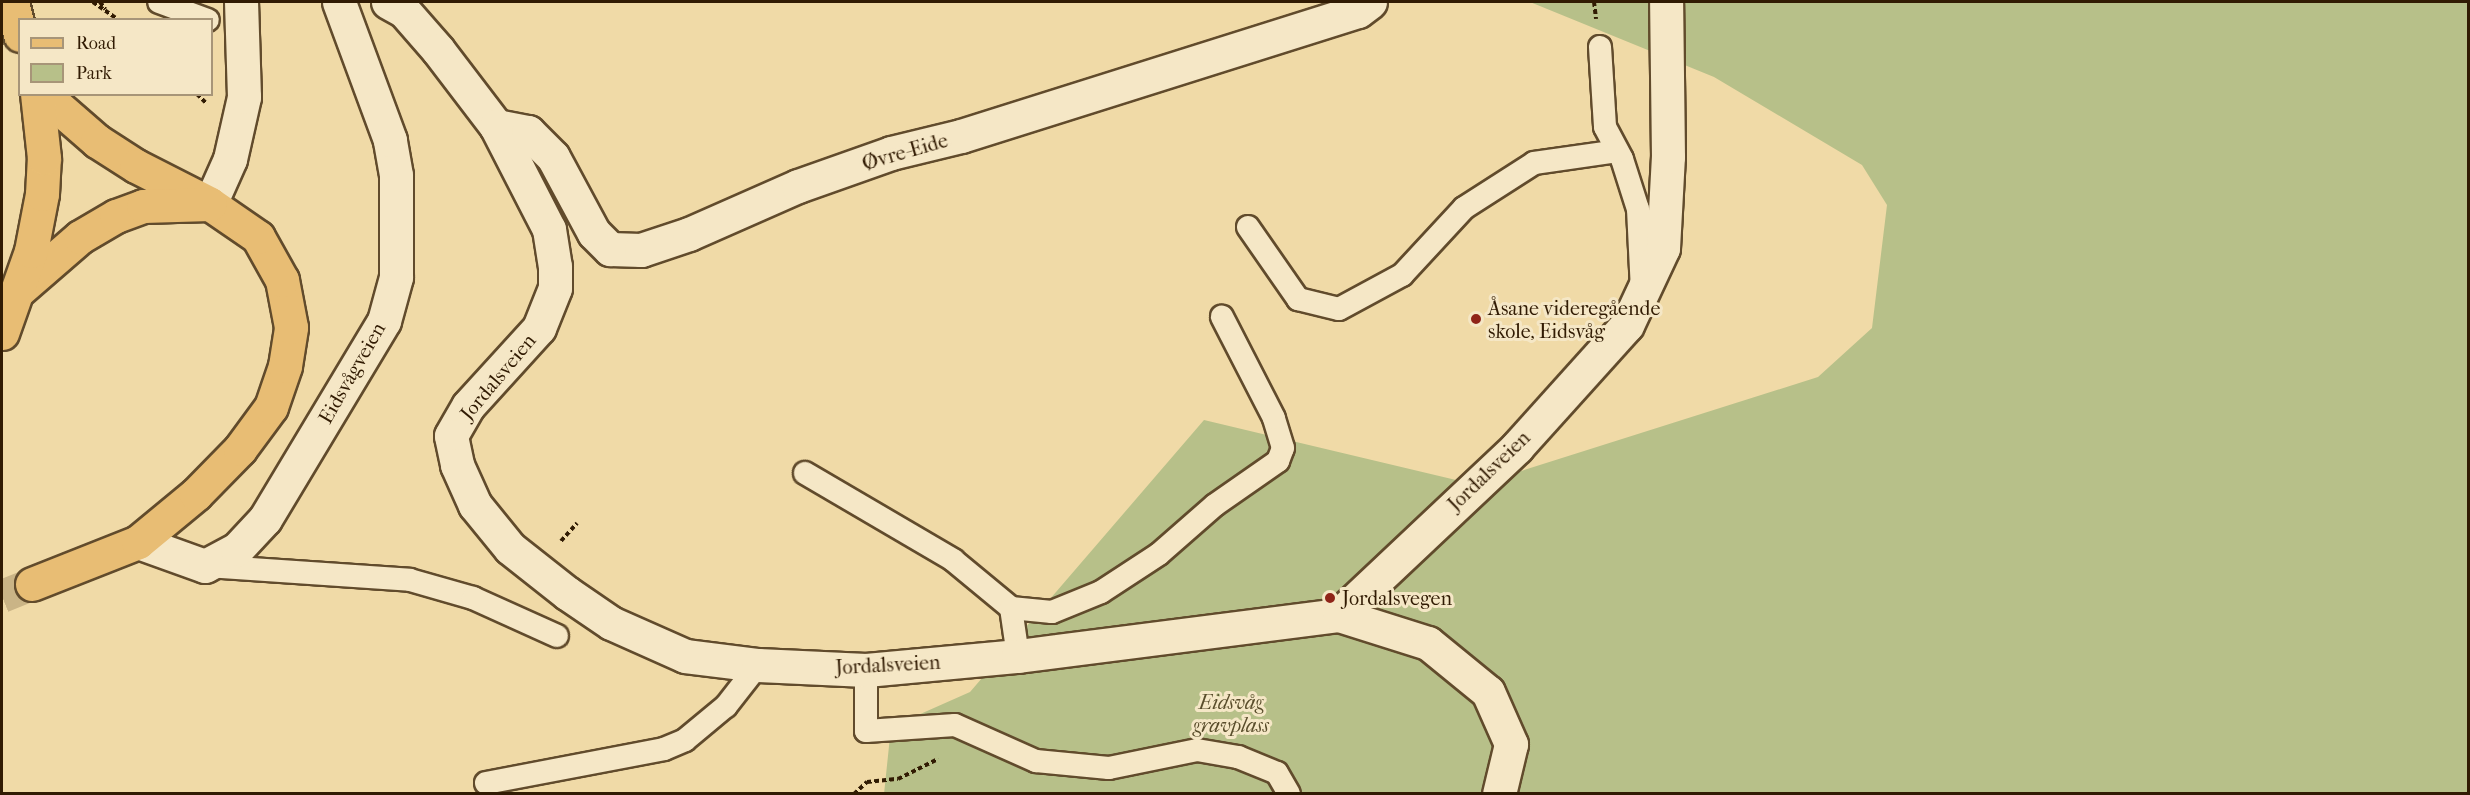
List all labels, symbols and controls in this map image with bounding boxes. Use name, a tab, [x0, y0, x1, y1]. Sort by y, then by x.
legend	[18, 18, 213, 96]
text: Road	[76, 33, 116, 54]
text: Park	[76, 63, 112, 84]
street label: Øvre-Eide	[859, 128, 951, 176]
place label: Åsane videregående skole, Eidsvåg	[1488, 296, 1660, 343]
marker: Åsane videregående skole, Eidsvåg	[1469, 312, 1483, 326]
street label: Eidsvågveien	[313, 318, 391, 428]
street label: Jordalsveien	[455, 329, 541, 425]
street label: Jordalsveien	[1443, 426, 1535, 516]
place label: Jordalsvegen	[1342, 586, 1452, 610]
marker: Jordalsvegen	[1323, 591, 1337, 605]
street label: Jordalsveien	[835, 650, 941, 680]
park label: Eidsvåg gravplass	[1193, 691, 1269, 738]

